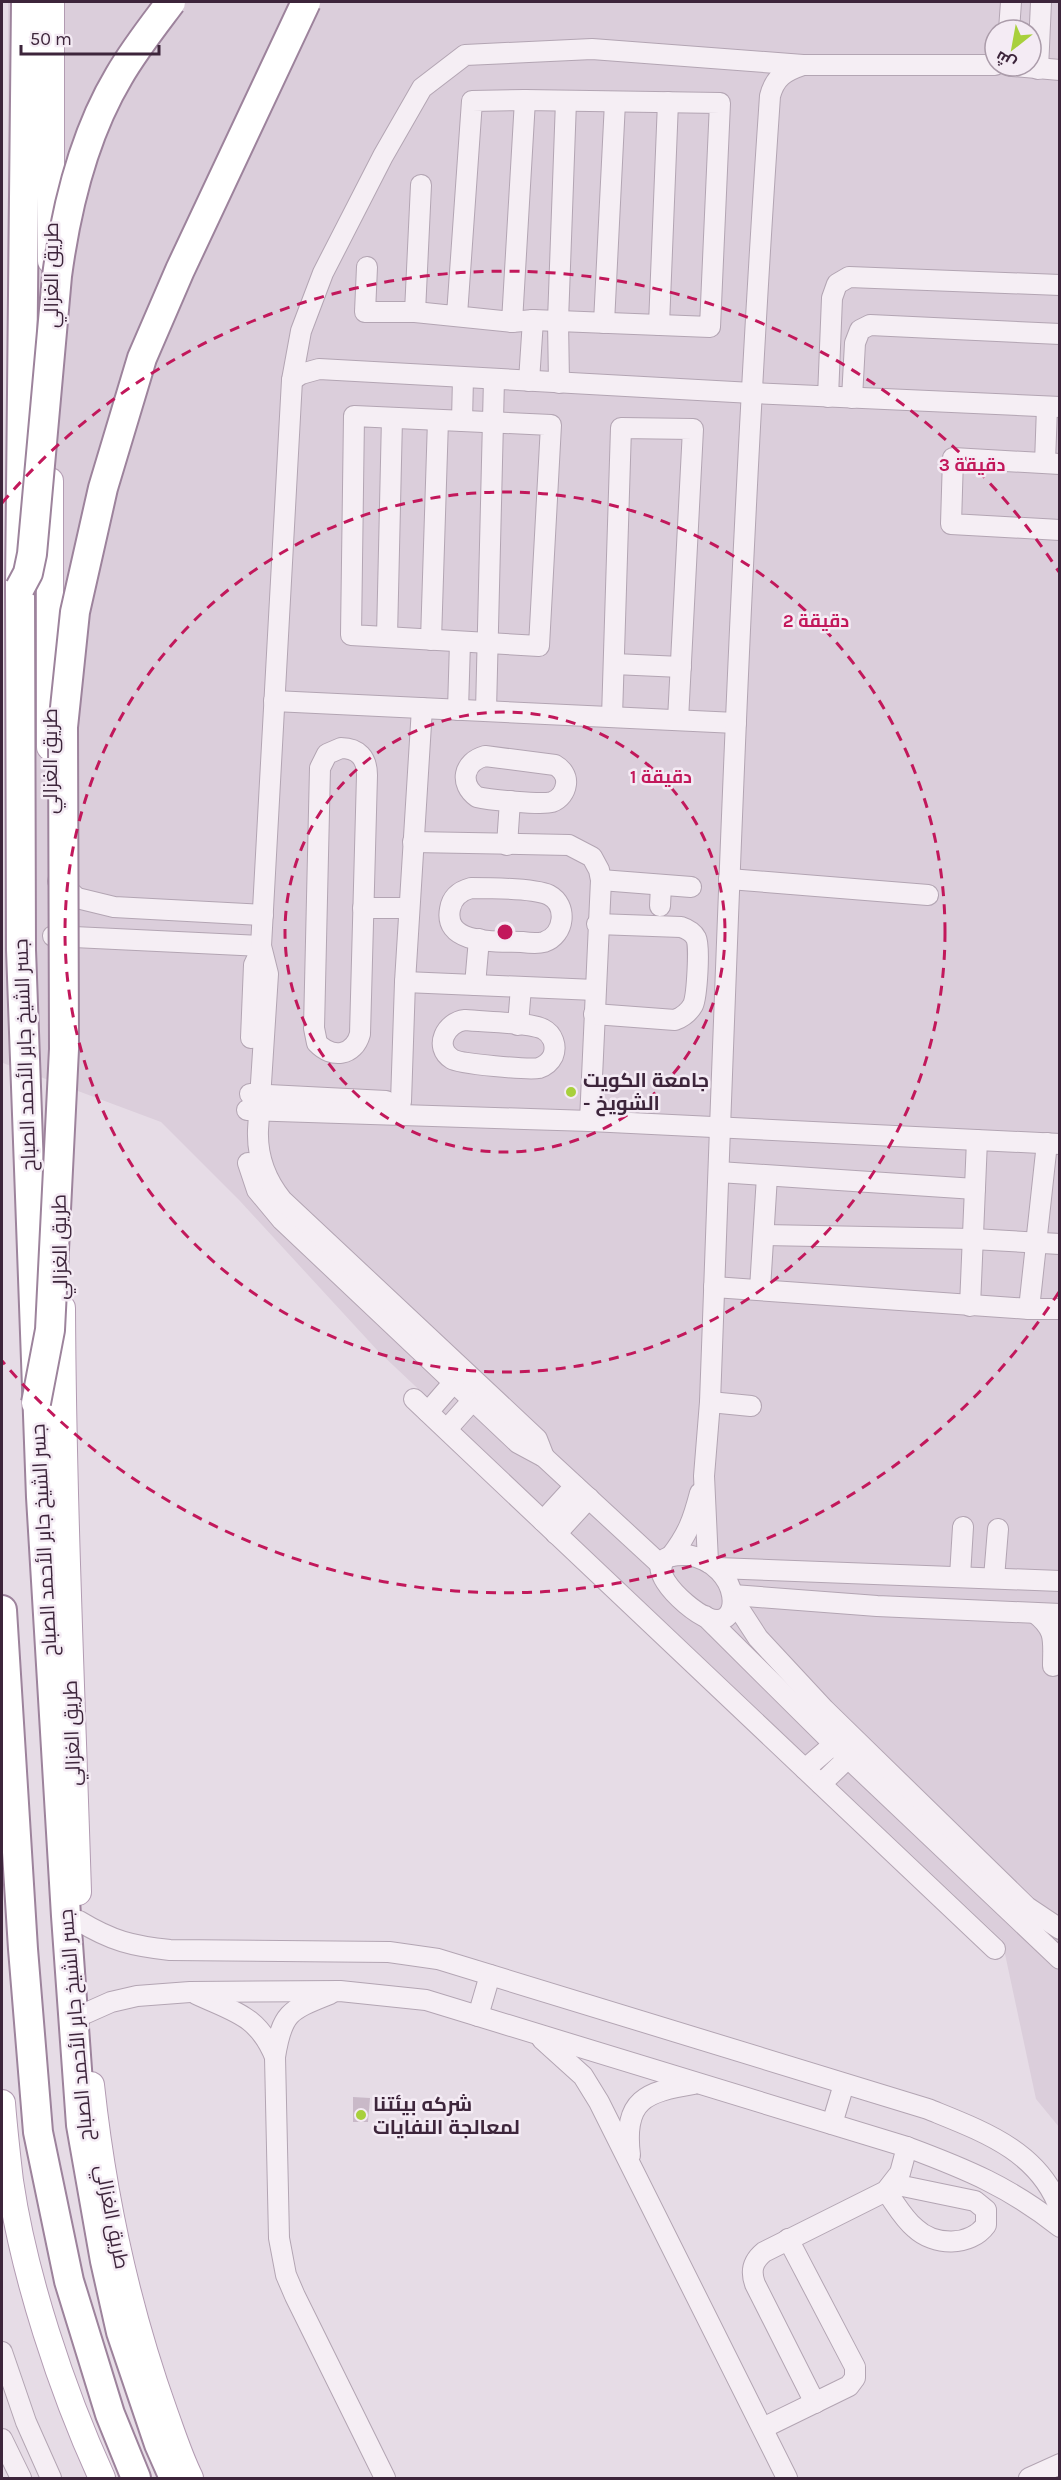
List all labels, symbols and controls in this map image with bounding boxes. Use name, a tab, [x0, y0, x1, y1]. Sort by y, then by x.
scale bar	[21, 18, 159, 56]
north arrow	[983, 18, 1043, 78]
text: 50 m	[30, 28, 72, 50]
text: ش	[992, 47, 1019, 74]
street label: طريق الغزالي	[40, 222, 67, 328]
text: 3 دقيقة	[939, 454, 1005, 476]
text: 2 دقيقة	[783, 610, 849, 632]
street label: طريق الغزالي	[39, 708, 66, 814]
text: 1 دقيقة	[630, 766, 692, 788]
centre of rings	[495, 922, 515, 942]
street label: جسر الشيخ جابر الأحمد الصباح	[9, 938, 43, 1172]
place label: جامعة الكويت - الشويخ	[583, 1069, 709, 1117]
marker: جامعة الكويت - الشويخ	[564, 1085, 578, 1099]
street label: طريق الغزالي	[48, 1194, 76, 1300]
street label: جسر الشيخ جابر الأحمد الصباح	[26, 1423, 64, 1657]
street label: طريق الغزالي	[59, 1680, 89, 1786]
street label: جسر الشيخ جابر الأحمد الصباح	[54, 1908, 100, 2142]
place label: شركه بيئتنا لمعالجة النفايات	[373, 2093, 520, 2139]
marker: شركه بيئتنا لمعالجة النفايات	[354, 2108, 368, 2122]
street label: طريق الغزالي	[87, 2163, 133, 2272]

